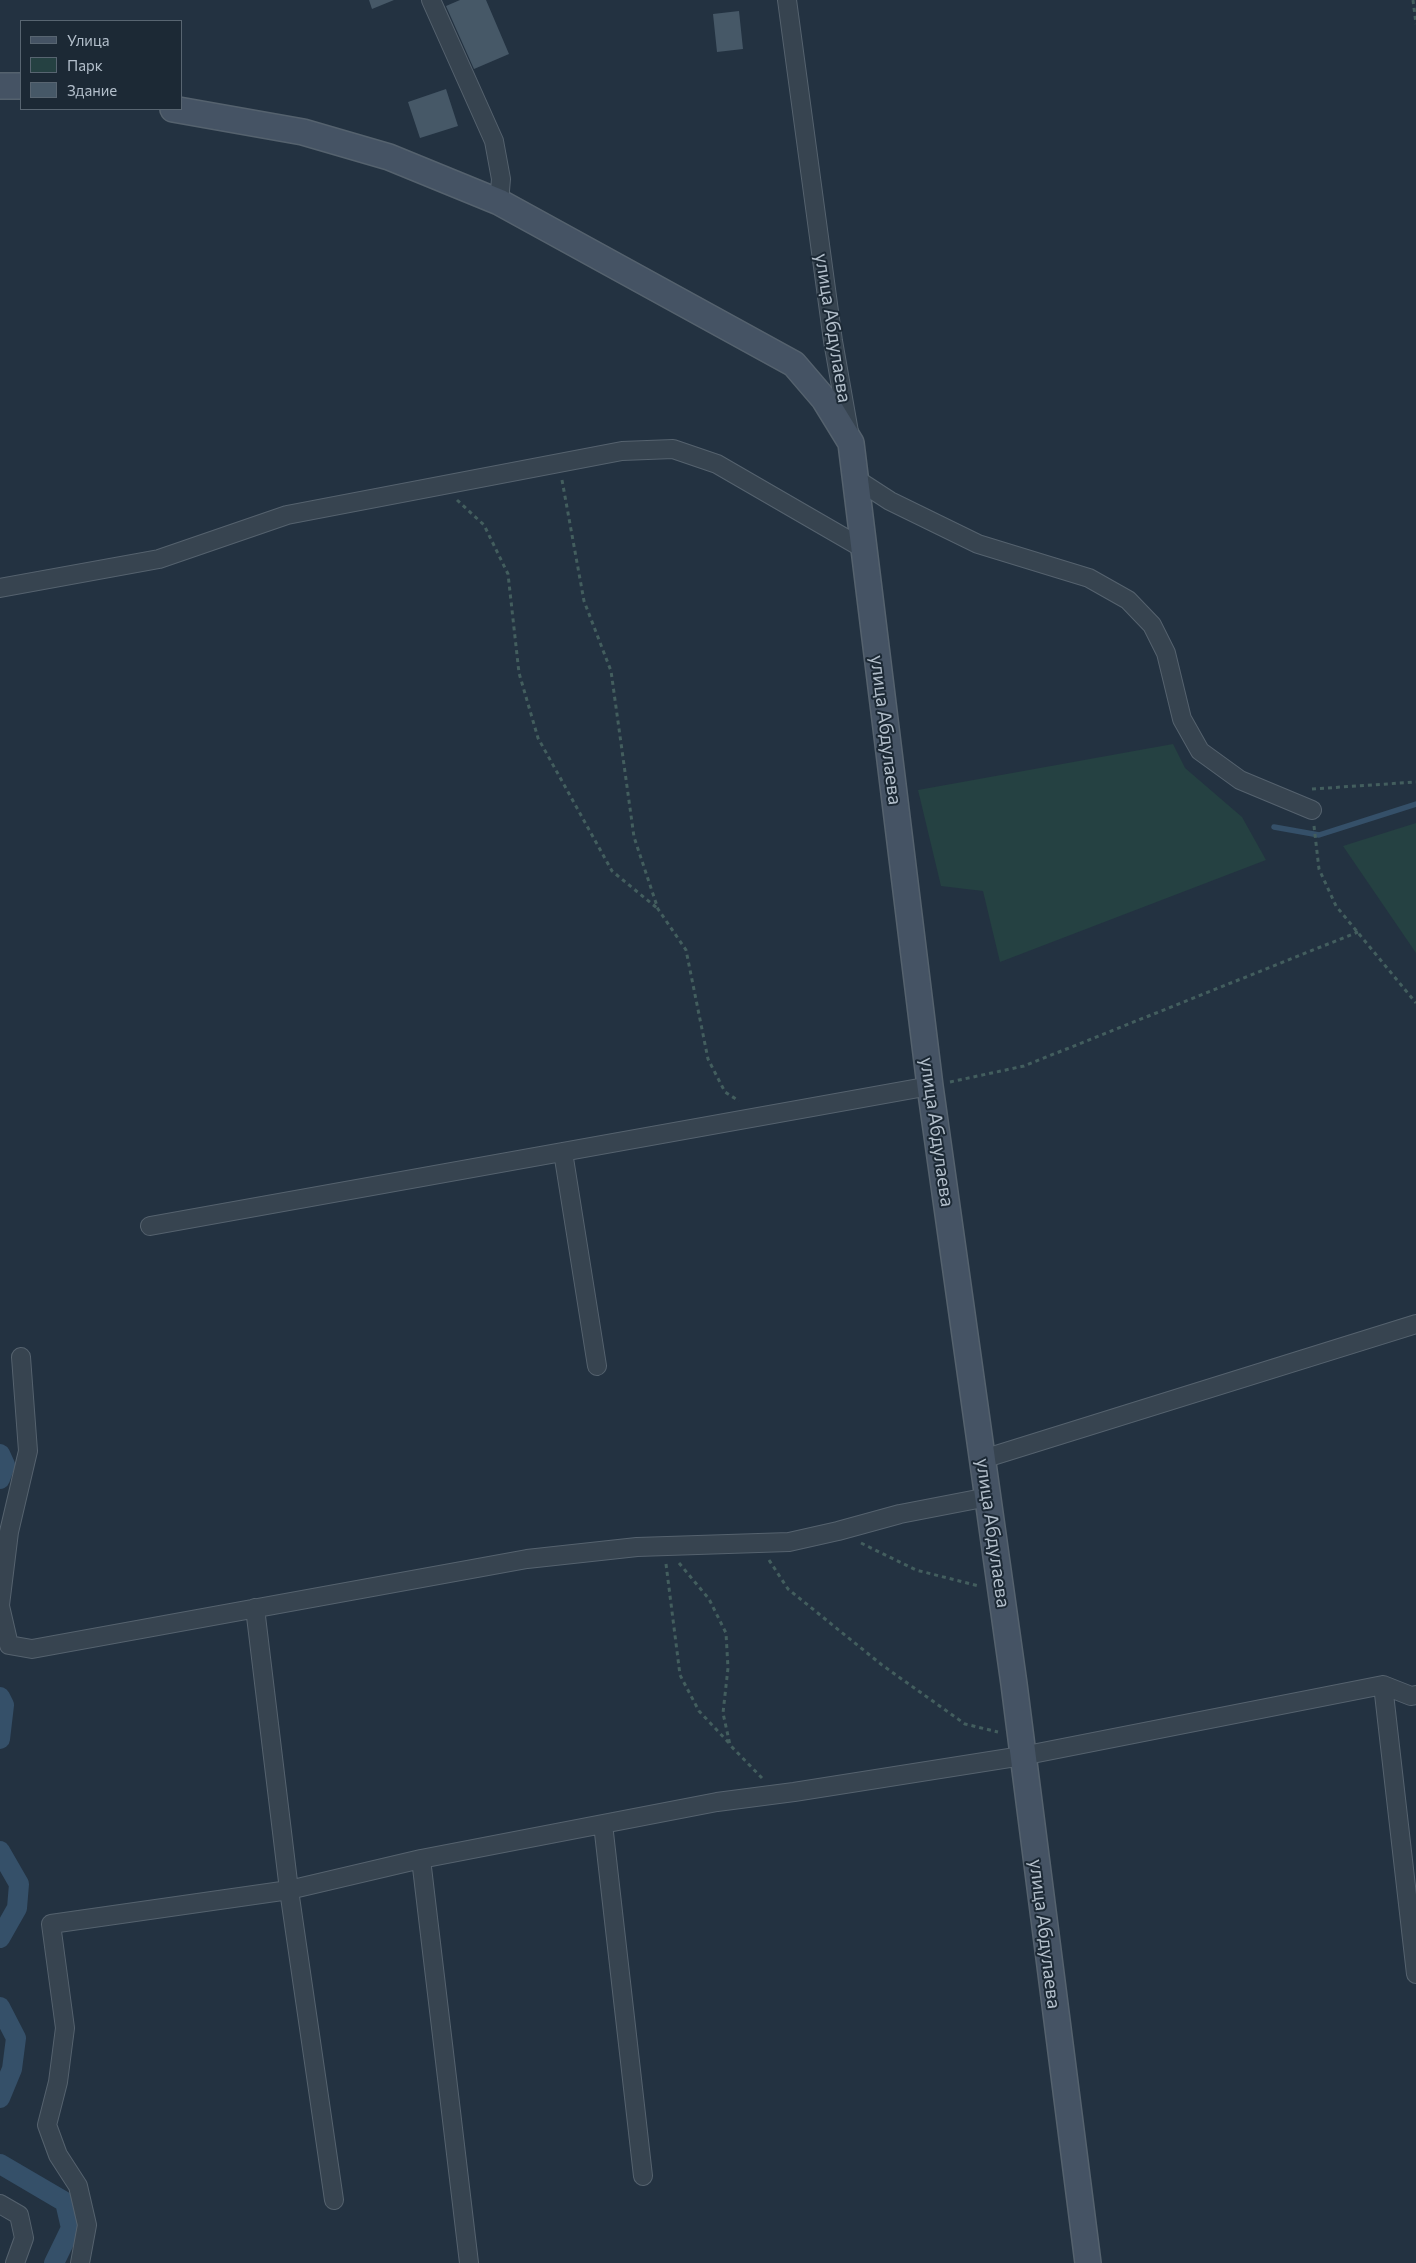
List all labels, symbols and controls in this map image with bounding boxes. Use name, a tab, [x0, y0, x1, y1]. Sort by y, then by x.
legend	[20, 20, 182, 110]
text: Улица	[67, 31, 109, 49]
text: Парк	[67, 56, 103, 74]
text: Здание	[67, 81, 117, 99]
street label: улица Абдулаева	[810, 252, 856, 404]
street label: улица Абдулаева	[866, 654, 906, 806]
street label: улица Абдулаева	[915, 1056, 959, 1208]
street label: улица Абдулаева	[971, 1457, 1015, 1609]
street label: улица Абдулаева	[1025, 1858, 1065, 2010]

